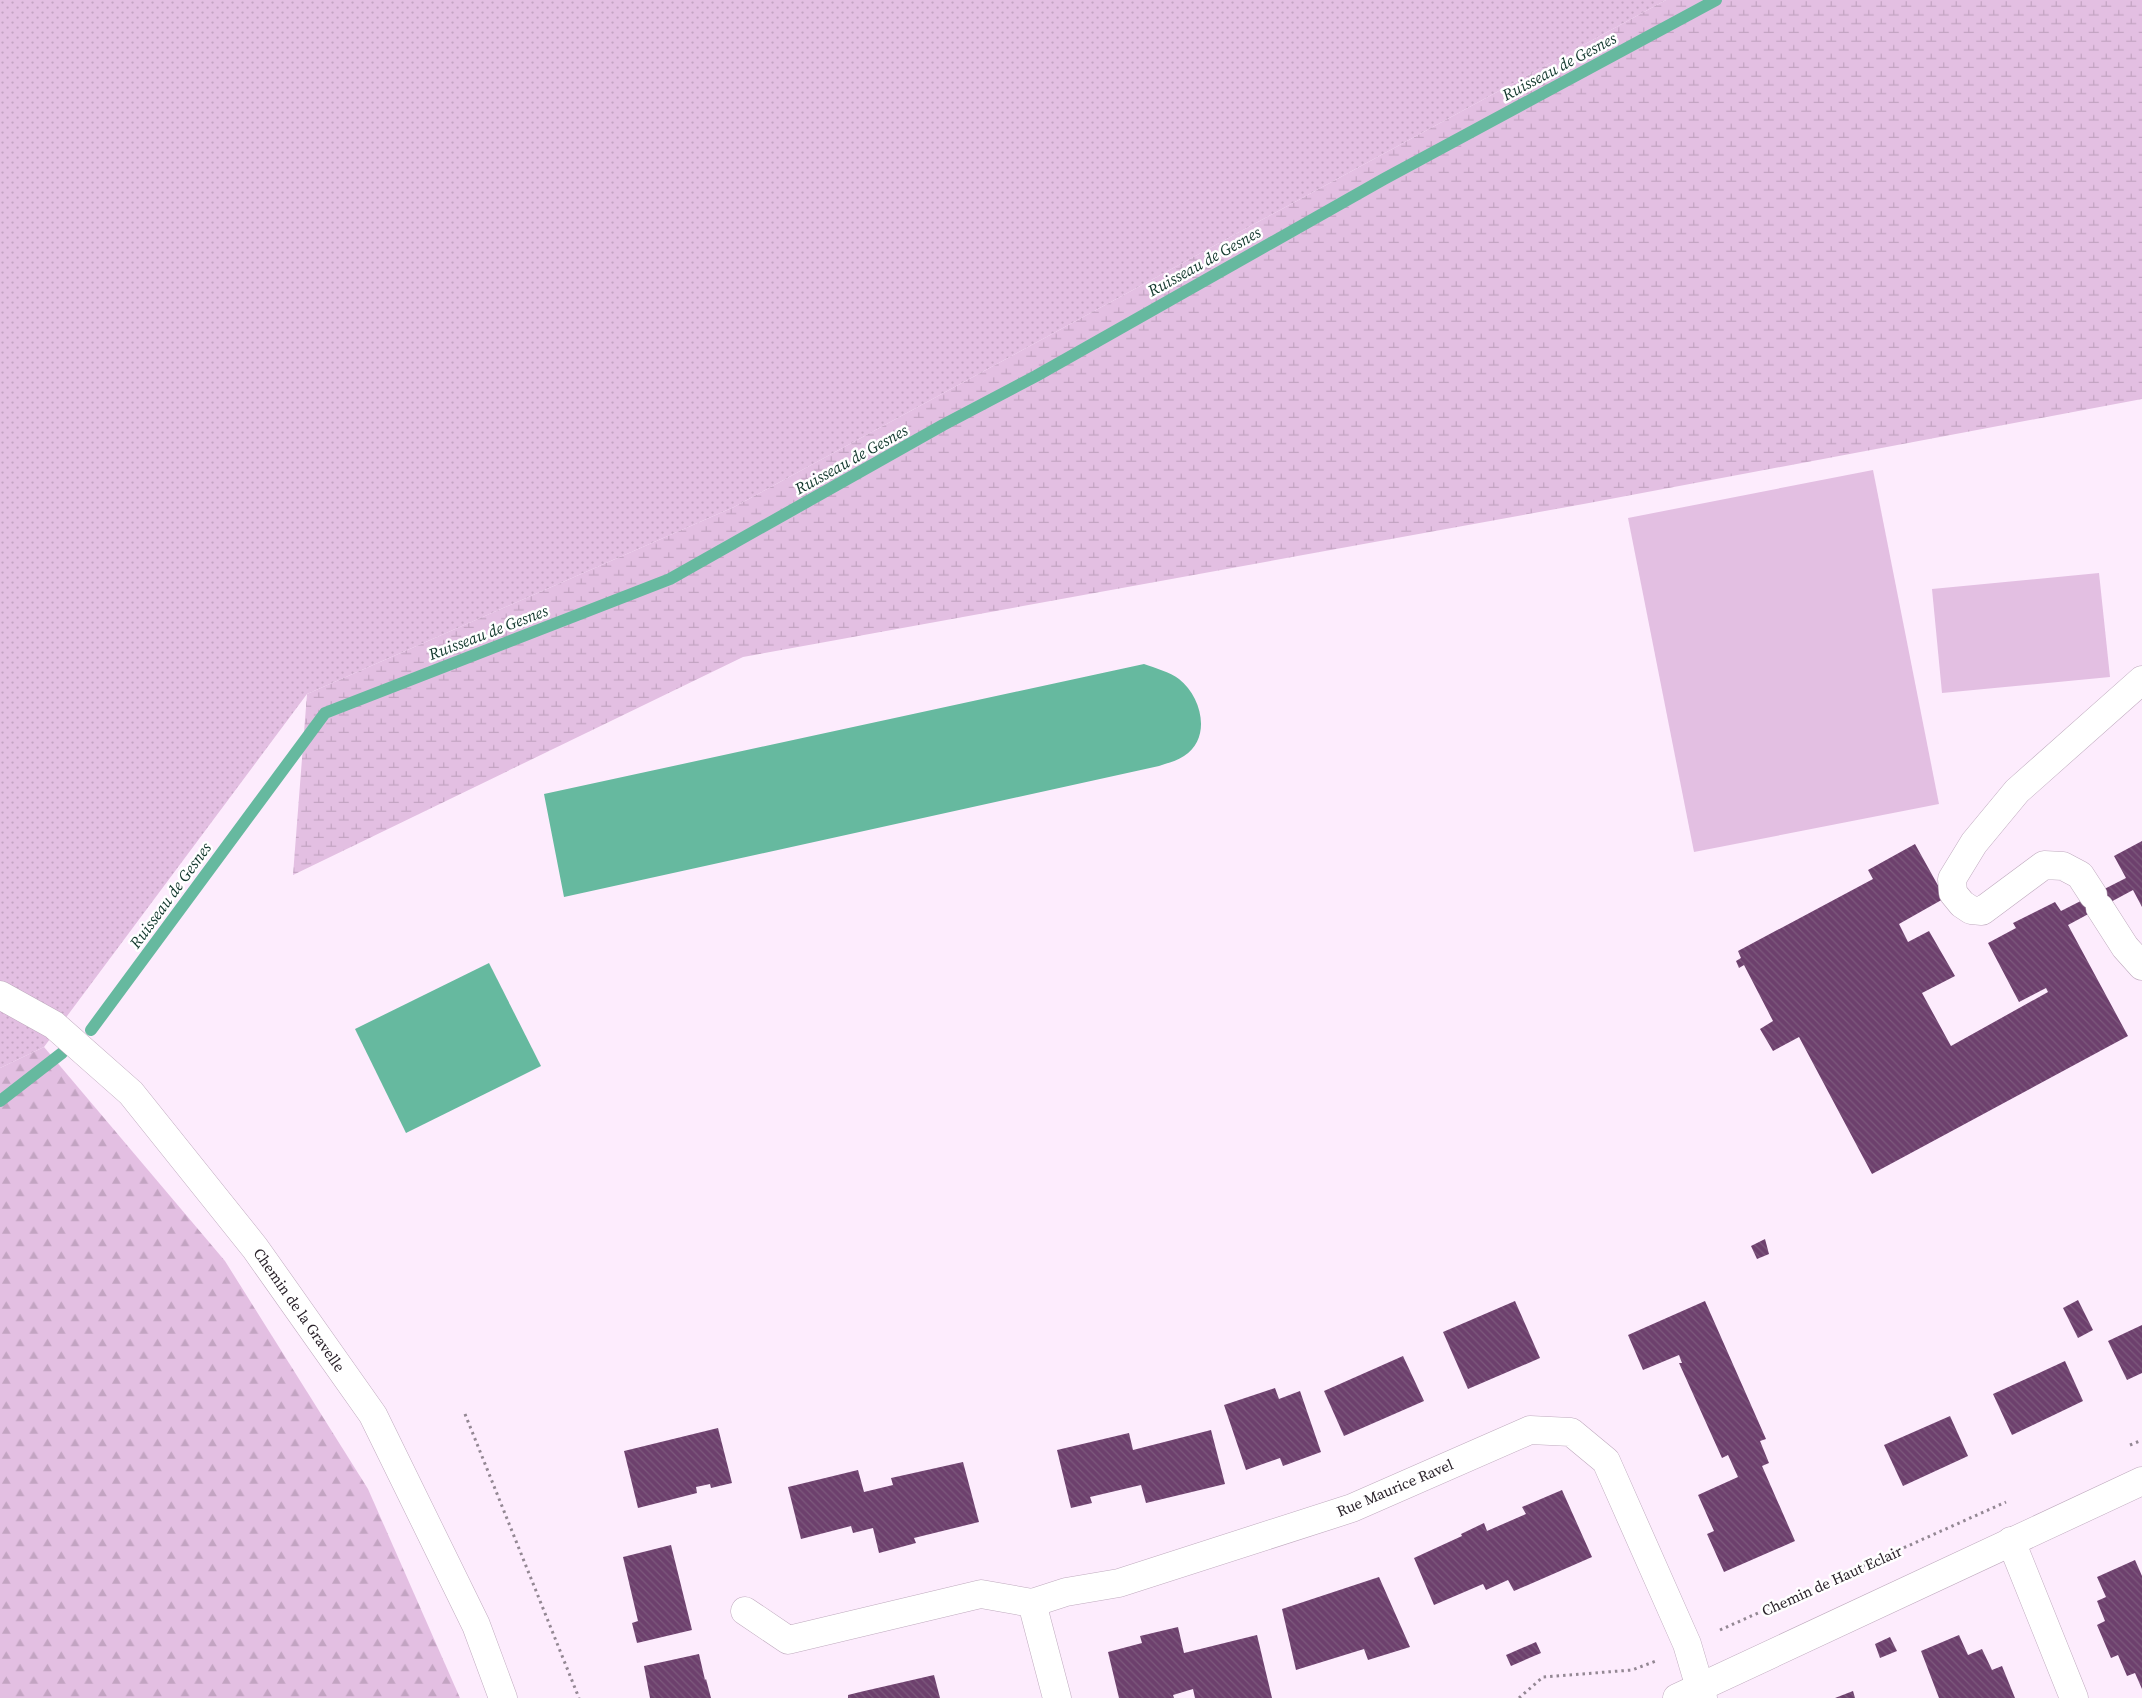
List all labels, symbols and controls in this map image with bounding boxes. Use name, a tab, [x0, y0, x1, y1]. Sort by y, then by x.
water label: Ruisseau de Gesnes	[1497, 27, 1620, 106]
water label: Ruisseau de Gesnes	[1143, 221, 1265, 302]
water label: Ruisseau de Gesnes	[790, 419, 912, 500]
water label: Ruisseau de Gesnes	[424, 599, 551, 665]
water label: Ruisseau de Gesnes	[123, 837, 216, 953]
street label: Chemin de la Gravelle	[249, 1244, 350, 1376]
street label: Rue Maurice Ravel	[1333, 1453, 1457, 1522]
street label: Chemin de Haut Eclair	[1758, 1540, 1906, 1621]

